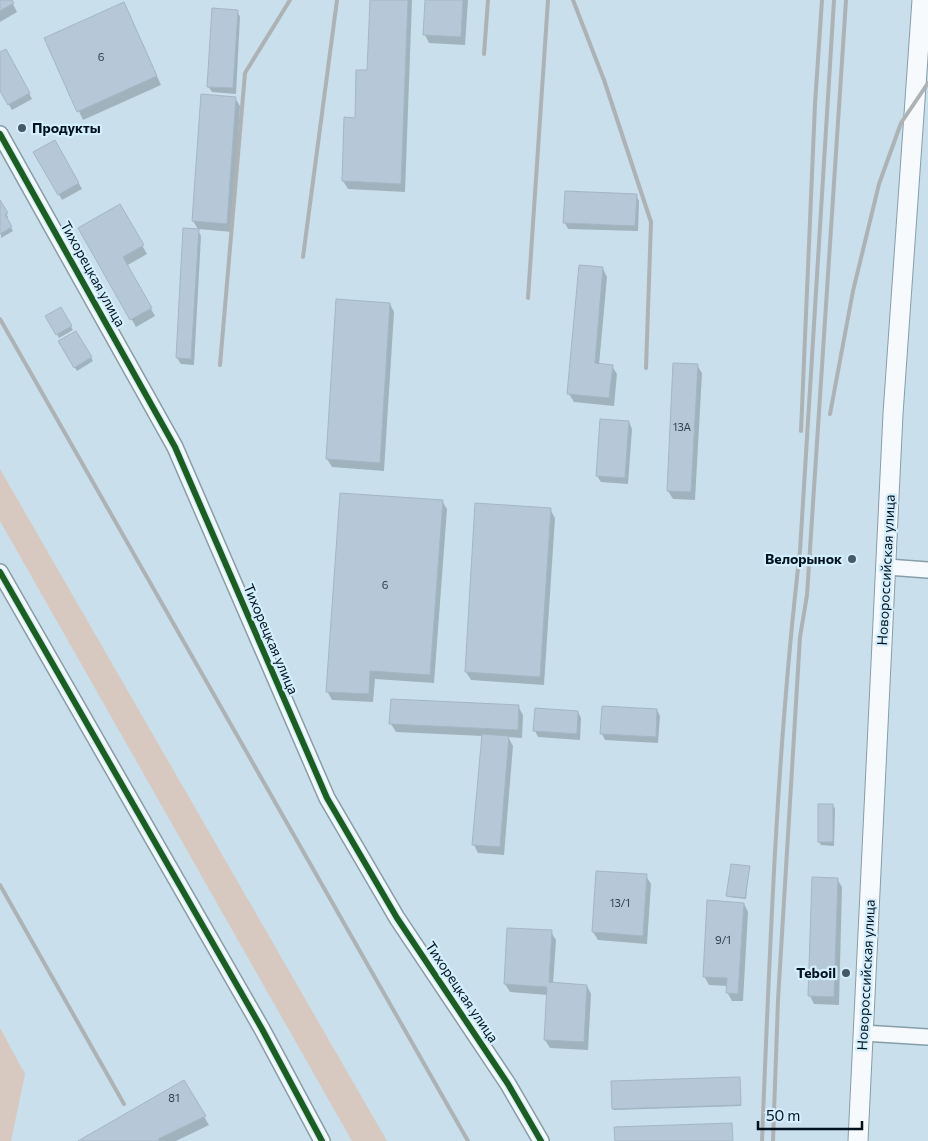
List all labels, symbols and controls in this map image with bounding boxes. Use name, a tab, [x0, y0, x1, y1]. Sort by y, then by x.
house number: 6	[98, 50, 105, 63]
place label: Продукты	[32, 119, 101, 136]
marker: Продукты	[16, 122, 28, 134]
street label: Тихорецкая улица	[57, 218, 130, 330]
house number: 13А	[673, 420, 692, 433]
street label: Новороссийская улица	[873, 494, 898, 646]
place label: Велорынок	[765, 550, 842, 567]
marker: Велорынок	[846, 553, 858, 565]
house number: 6	[382, 578, 389, 591]
street label: Тихорецкая улица	[241, 581, 302, 696]
house number: 13/1	[610, 896, 630, 909]
street label: Новороссийская улица	[853, 899, 878, 1051]
house number: 9/1	[715, 933, 731, 946]
street label: Тихорецкая улица	[422, 938, 502, 1045]
place label: Teboil	[796, 964, 836, 981]
marker: Teboil	[840, 967, 852, 979]
house number: 81	[168, 1091, 180, 1104]
scale bar	[758, 1098, 862, 1130]
text: 50 m	[766, 1106, 800, 1124]

